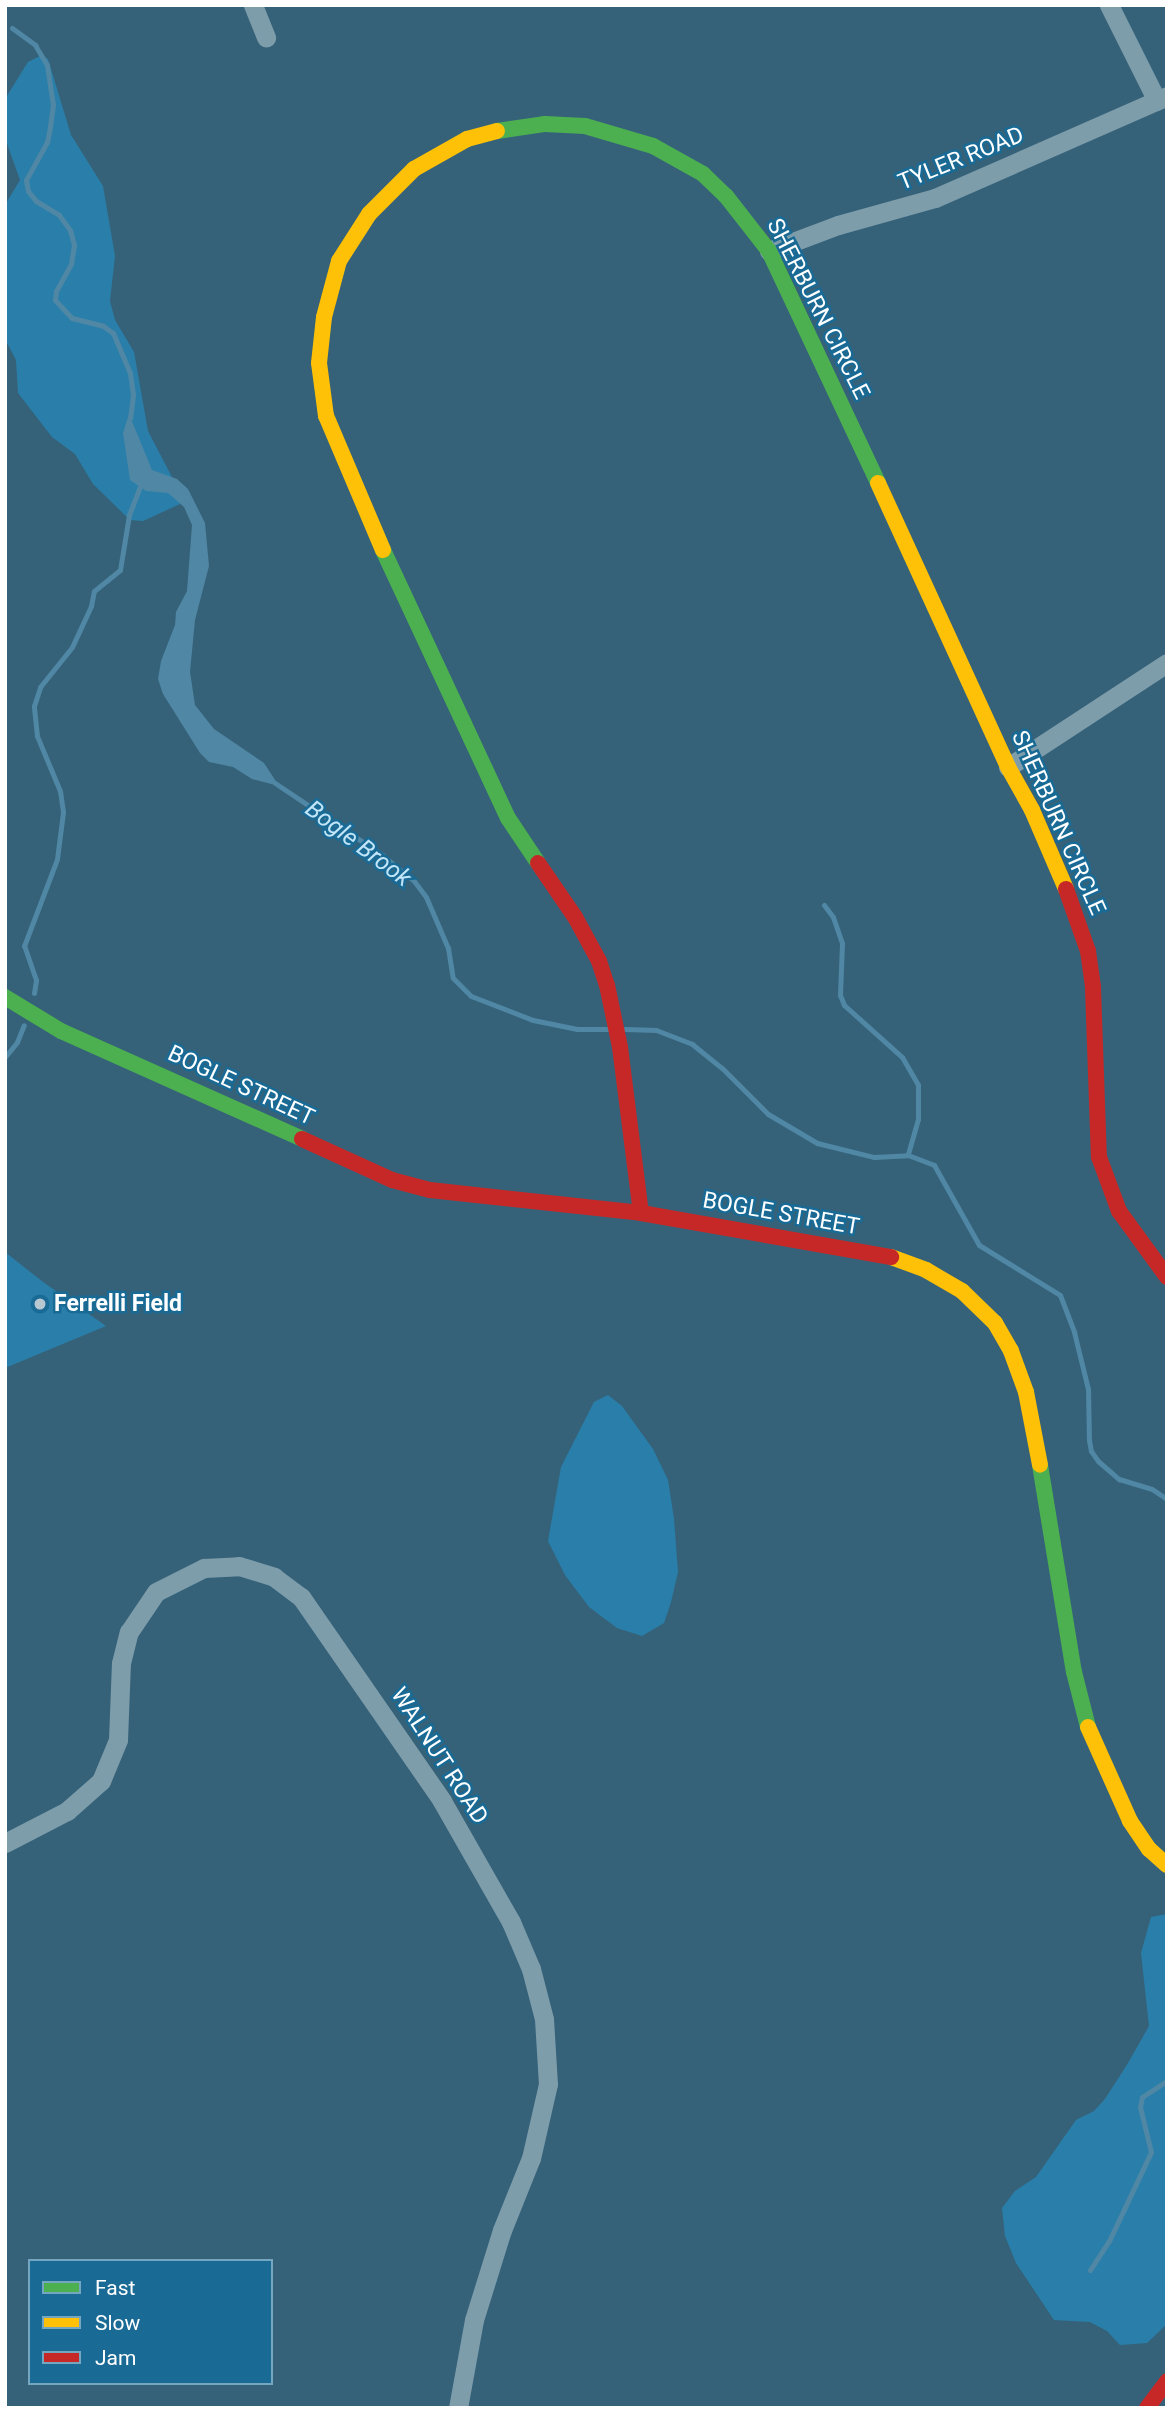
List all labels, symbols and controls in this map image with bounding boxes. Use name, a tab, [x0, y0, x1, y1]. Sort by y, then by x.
street label: TYLER ROAD	[894, 121, 1028, 197]
street label: SHERBURN CIRCLE	[761, 214, 875, 404]
street label: SHERBURN CIRCLE	[1005, 727, 1111, 919]
water label: Bogle Brook	[299, 795, 417, 893]
street label: BOGLE STREET	[163, 1040, 319, 1132]
street label: BOGLE STREET	[700, 1187, 862, 1241]
place label: Ferrelli Field	[54, 1290, 182, 1318]
marker: Ferrelli Field	[32, 1296, 48, 1312]
street label: WALNUT ROAD	[384, 1682, 494, 1830]
legend	[28, 2259, 273, 2385]
text: Fast	[95, 2276, 135, 2300]
text: Slow	[95, 2311, 140, 2335]
text: Jam	[95, 2346, 136, 2370]

